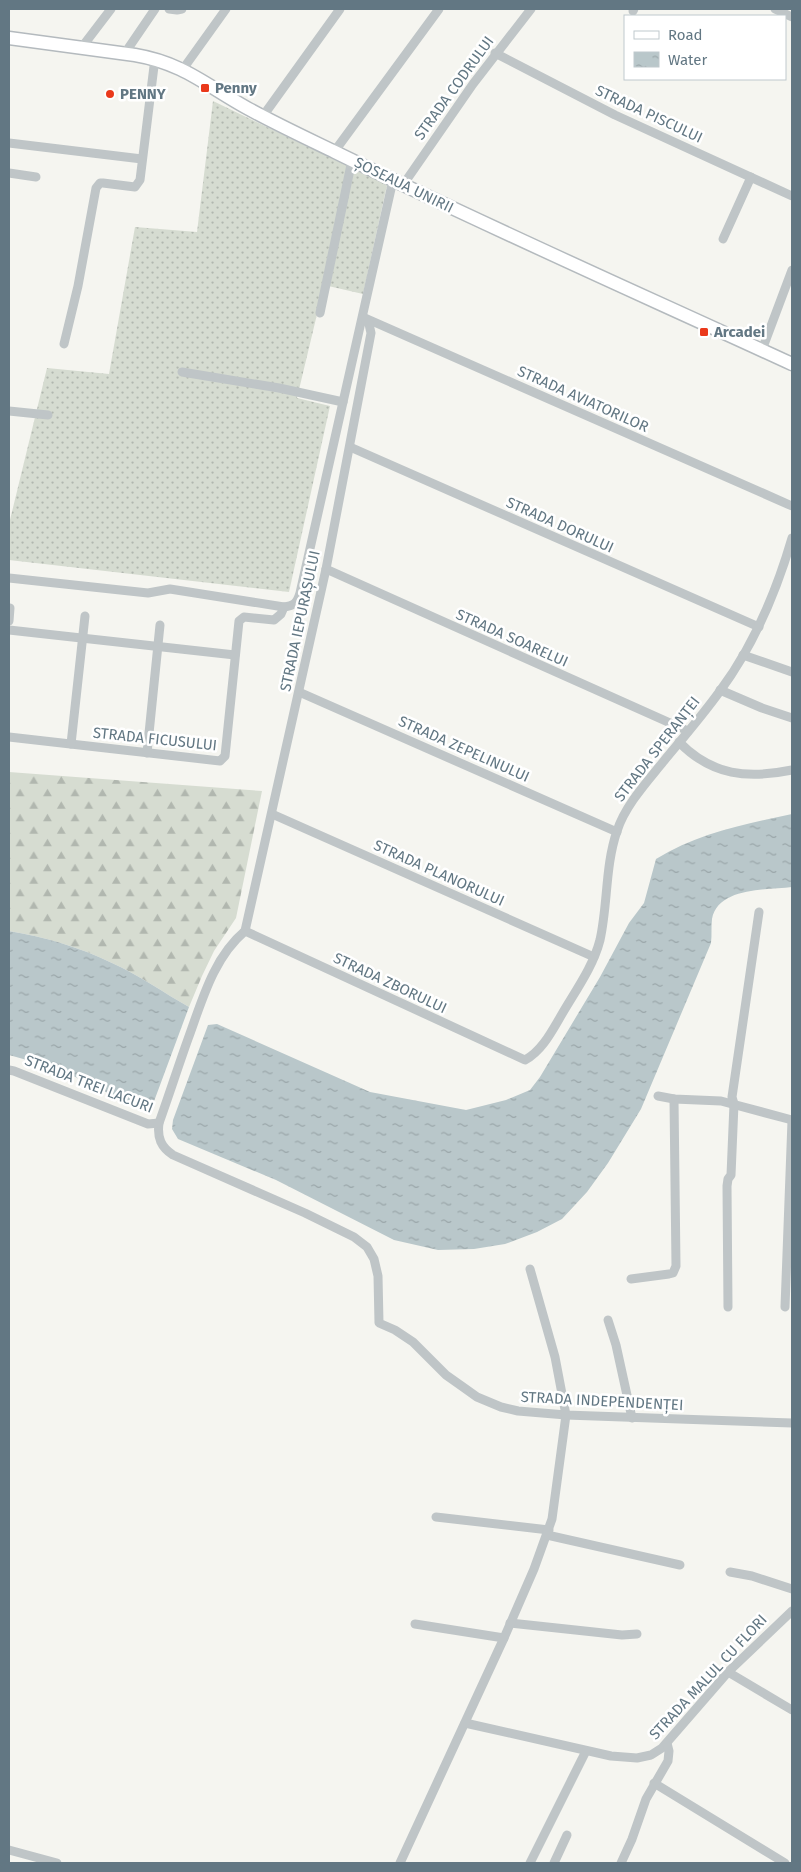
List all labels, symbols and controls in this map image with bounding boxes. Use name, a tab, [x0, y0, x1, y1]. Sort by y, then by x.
legend	[624, 15, 786, 80]
text: Road	[668, 26, 703, 44]
street label: STRADA CODRULUI	[410, 33, 498, 143]
text: Water	[668, 51, 707, 69]
place label: Penny	[215, 79, 257, 97]
street label: STRADA PISCULUI	[592, 81, 706, 147]
marker: Penny	[199, 82, 211, 94]
place label: PENNY	[120, 85, 167, 103]
marker: PENNY	[104, 88, 116, 100]
street label: ȘOSEAUA UNIRII	[351, 153, 457, 218]
place label: Arcadei	[713, 323, 765, 341]
marker: Arcadei	[698, 326, 710, 338]
street label: STRADA AVIATORILOR	[515, 362, 651, 436]
street label: STRADA DORULUI	[503, 493, 617, 557]
street label: STRADA IEPURAȘULUI	[276, 549, 325, 693]
street label: STRADA SOARELUI	[453, 605, 571, 671]
street label: STRADA SPERANȚEI	[610, 693, 704, 806]
street label: STRADA ZEPELINULUI	[396, 712, 532, 786]
street label: STRADA FICUSULUI	[92, 724, 218, 754]
street label: STRADA PLANORULUI	[371, 836, 507, 910]
street label: STRADA ZBORULUI	[330, 949, 450, 1017]
street label: STRADA TREI LACURI	[22, 1051, 156, 1117]
street label: STRADA INDEPENDENȚEI	[520, 1388, 684, 1415]
street label: STRADA MALUL CU FLORI	[645, 1611, 771, 1743]

